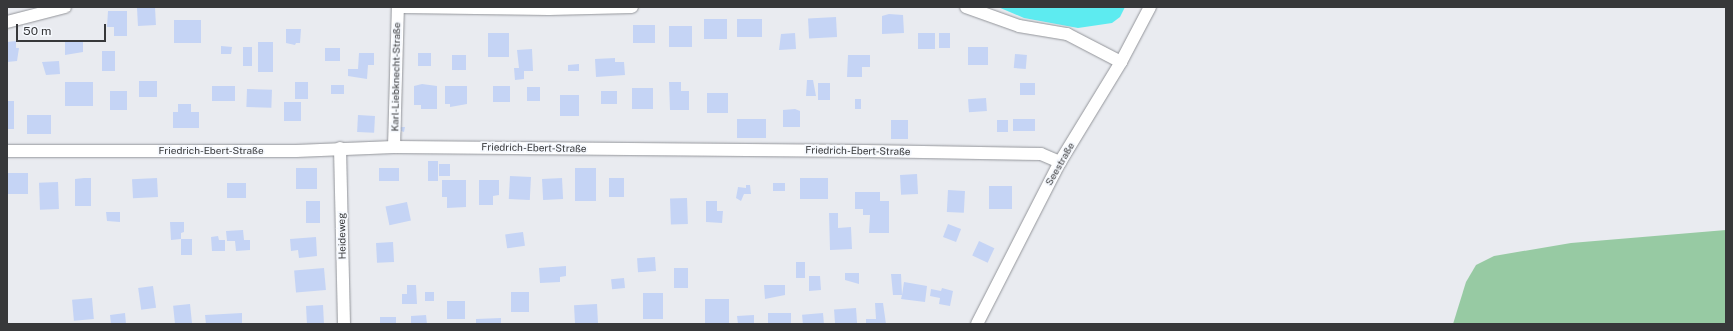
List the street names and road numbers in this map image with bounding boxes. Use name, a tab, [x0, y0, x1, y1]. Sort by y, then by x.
street label: Karl-Liebknecht-Straße	[389, 22, 403, 132]
street label: Seestraße	[1043, 140, 1077, 188]
street label: Friedrich-Ebert-Straße	[481, 141, 587, 155]
street label: Friedrich-Ebert-Straße	[805, 144, 911, 158]
street label: Friedrich-Ebert-Straße	[158, 145, 264, 157]
street label: Heideweg	[336, 212, 348, 260]

